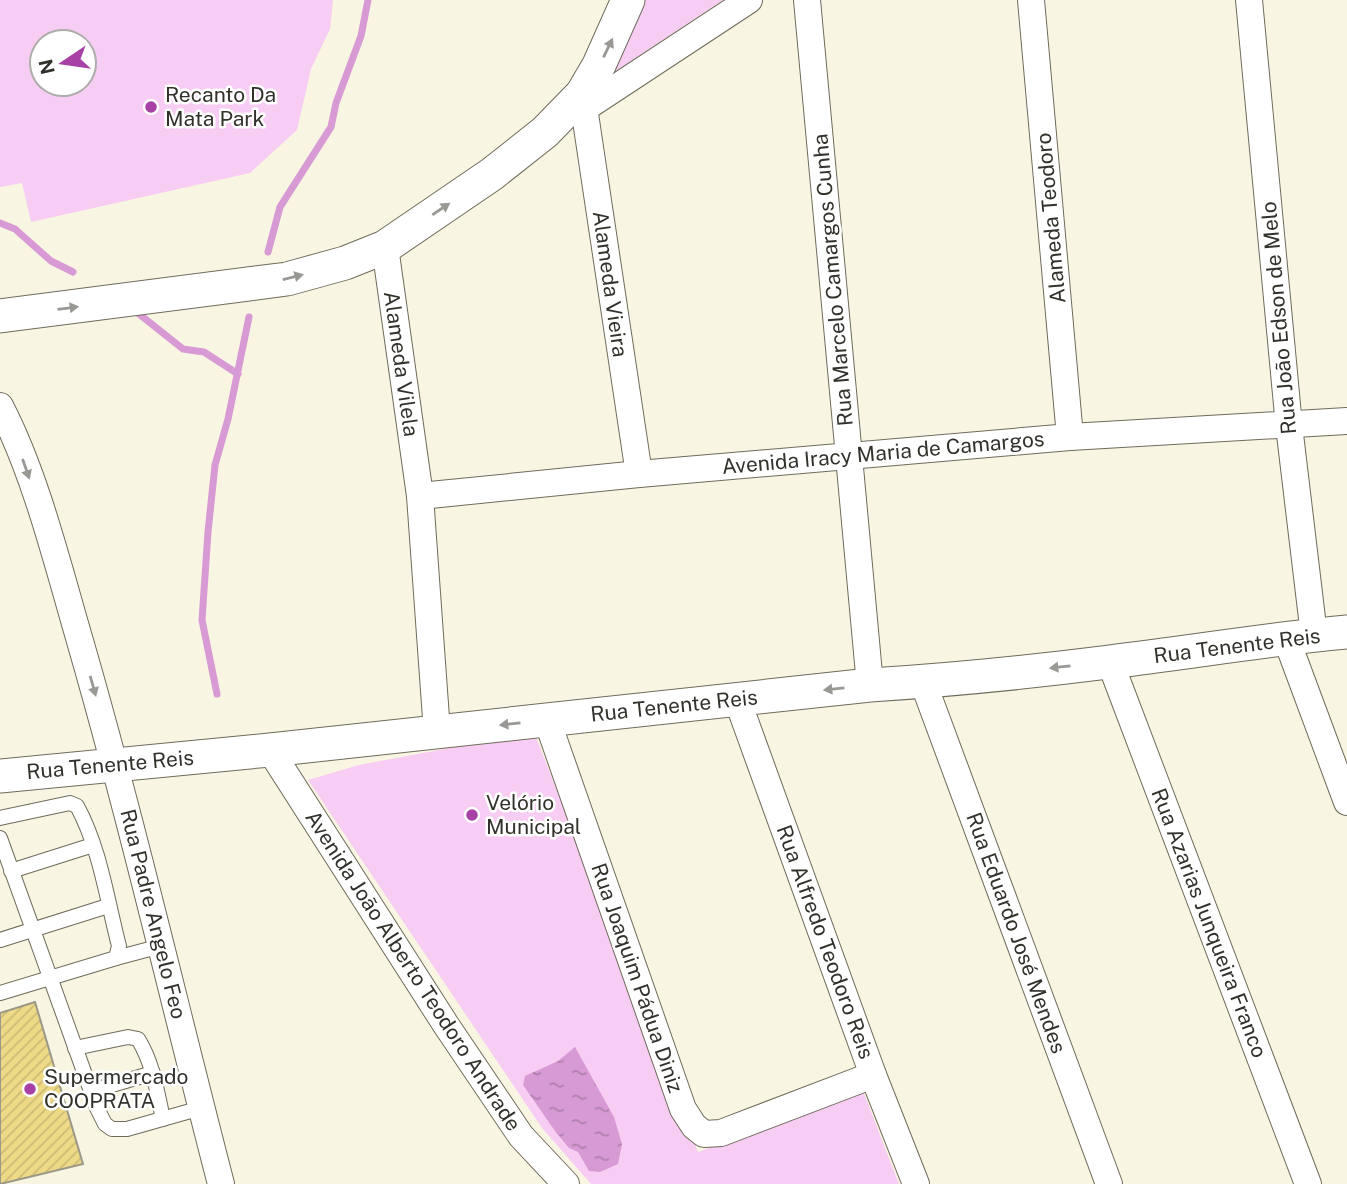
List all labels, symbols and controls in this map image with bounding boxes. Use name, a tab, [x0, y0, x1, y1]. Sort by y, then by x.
north arrow	[28, 28, 98, 98]
one-way arrow	[602, 38, 613, 58]
text: N	[34, 57, 59, 77]
place label: Recanto Da Mata Park	[165, 82, 276, 131]
marker: Recanto Da Mata Park	[143, 99, 159, 115]
street label: Alameda Teodoro	[1031, 132, 1070, 304]
street label: Rua Marcelo Camargos Cunha	[807, 133, 858, 427]
street label: Rua João Edson de Melo	[1256, 201, 1301, 435]
one-way arrow	[432, 202, 450, 216]
street label: Alameda Vieira	[588, 209, 633, 359]
one-way arrow	[282, 271, 304, 282]
street label: Alameda Vilela	[379, 290, 424, 438]
one-way arrow	[57, 302, 79, 313]
street label: Avenida Iracy Maria de Camargos	[721, 426, 1045, 479]
one-way arrow	[21, 458, 32, 479]
street label: Rua Tenente Reis	[1152, 623, 1322, 668]
one-way arrow	[1049, 662, 1071, 673]
one-way arrow	[88, 676, 98, 697]
one-way arrow	[823, 683, 845, 694]
street label: Rua Tenente Reis	[589, 684, 759, 727]
one-way arrow	[499, 718, 521, 729]
street label: Rua Tenente Reis	[25, 745, 195, 784]
street label: Rua Azarias Junqueira Franco	[1146, 785, 1272, 1061]
place label: Velório Municipal	[486, 790, 581, 839]
street label: Rua Padre Angelo Feo	[115, 806, 192, 1021]
street label: Avenida João Alberto Teodoro Andrade	[300, 806, 526, 1135]
marker: Velório Municipal	[464, 807, 480, 823]
street label: Rua Eduardo José Mendes	[961, 809, 1072, 1057]
street label: Rua Alfredo Teodoro Reis	[771, 822, 879, 1062]
street label: Rua Joaquim Pádua Diniz	[586, 860, 689, 1096]
place label: Supermercado COOPRATA	[44, 1064, 188, 1113]
marker: Supermercado COOPRATA	[22, 1081, 38, 1097]

